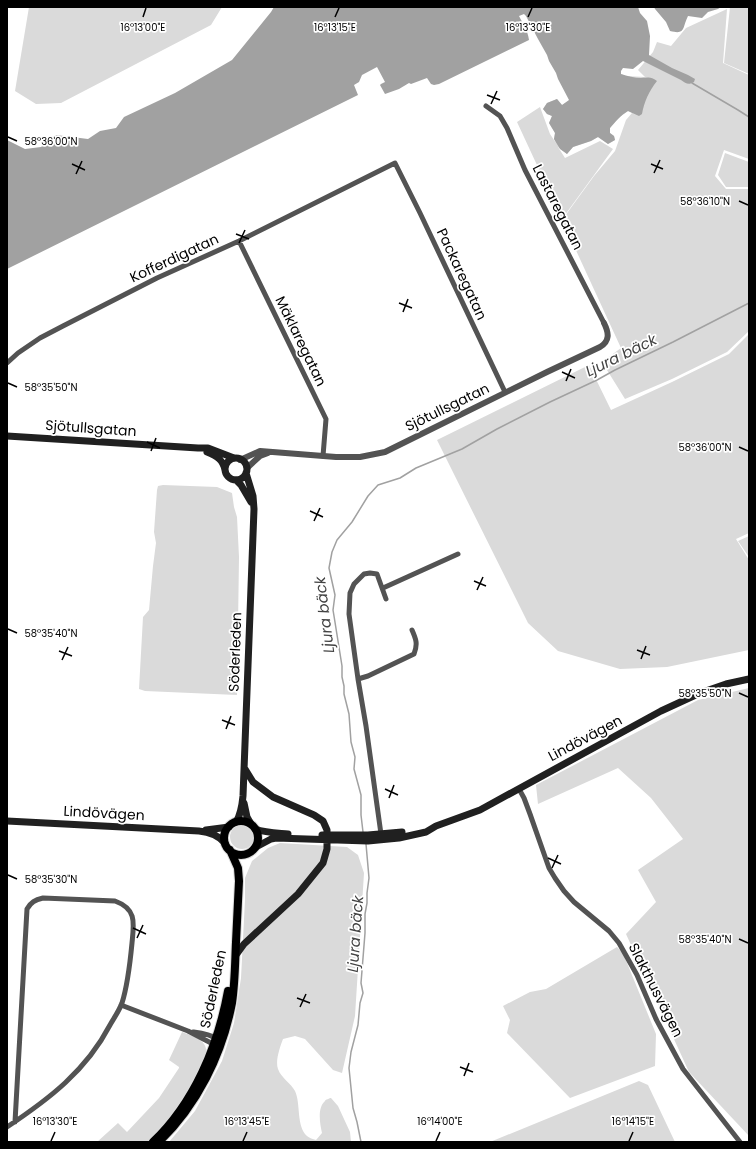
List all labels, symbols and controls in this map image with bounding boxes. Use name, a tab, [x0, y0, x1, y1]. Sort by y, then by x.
text: 16°13'00"E	[121, 20, 165, 35]
text: 16°13'15"E	[314, 20, 356, 35]
text: 16°13'30"E	[506, 20, 550, 35]
text: 58°36'00"N	[24, 134, 78, 149]
street label: Lastaregatan	[528, 161, 588, 253]
text: 58°36'10"N	[680, 194, 730, 209]
street label: Packaregatan	[432, 225, 492, 323]
street label: Kofferdigatan	[126, 229, 222, 287]
street label: Mäklaregatan	[271, 293, 331, 389]
water label: Ljura bäck	[582, 328, 661, 381]
street label: Sjötullsgatan	[402, 378, 492, 436]
text: 58°35'50"N	[25, 380, 77, 395]
street label: Sjötullsgatan	[45, 415, 137, 441]
text: 58°36'00"N	[678, 440, 732, 455]
water label: Ljura bäck	[309, 574, 339, 655]
street label: Söderleden	[224, 612, 246, 692]
text: 58°35'40"N	[25, 626, 77, 641]
text: 58°35'50"N	[679, 686, 731, 701]
street label: Lindövägen	[544, 710, 626, 766]
street label: Lindövägen	[63, 801, 145, 825]
text: 58°35'30"N	[25, 872, 77, 887]
water label: Ljura bäck	[342, 894, 368, 973]
text: 58°35'40"N	[679, 932, 731, 947]
street label: Slakthusvägen	[624, 940, 688, 1040]
street label: Söderleden	[195, 948, 231, 1030]
text: 16°13'30"E	[33, 1114, 77, 1129]
text: 16°13'45"E	[225, 1114, 269, 1129]
text: 16°14'00"E	[417, 1114, 463, 1129]
text: 16°14'15"E	[612, 1114, 654, 1129]

